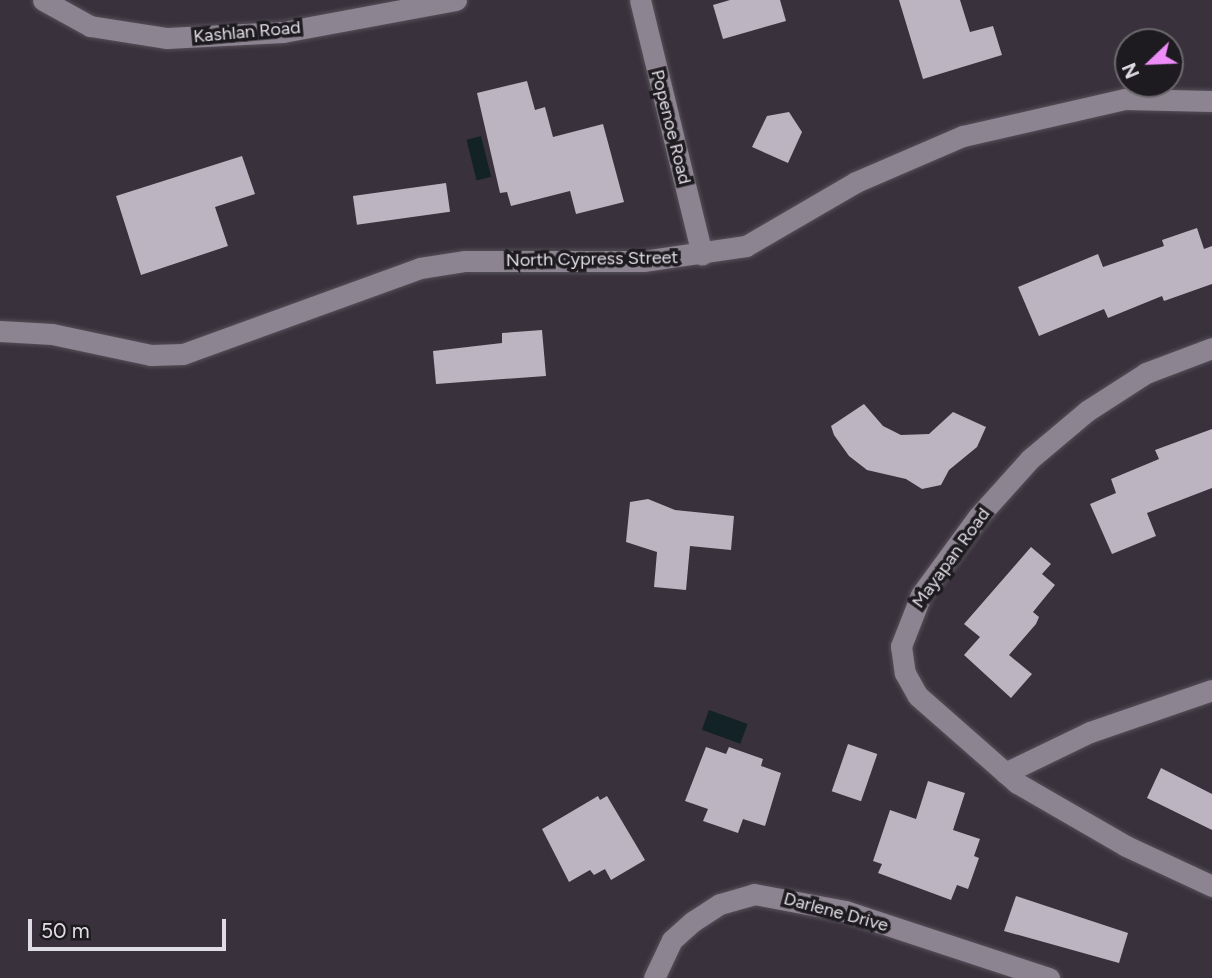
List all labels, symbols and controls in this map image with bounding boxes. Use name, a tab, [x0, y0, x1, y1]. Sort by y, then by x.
street label: Kashlan Road	[193, 17, 301, 47]
north arrow	[1114, 28, 1184, 98]
text: N	[1118, 59, 1145, 82]
street label: Popenoe Road	[646, 67, 696, 187]
street label: North Cypress Street	[506, 247, 678, 271]
street label: Mayapan Road	[907, 504, 995, 612]
street label: Darlene Drive	[781, 888, 891, 936]
scale bar	[32, 904, 229, 948]
text: 50 m	[41, 918, 90, 943]

